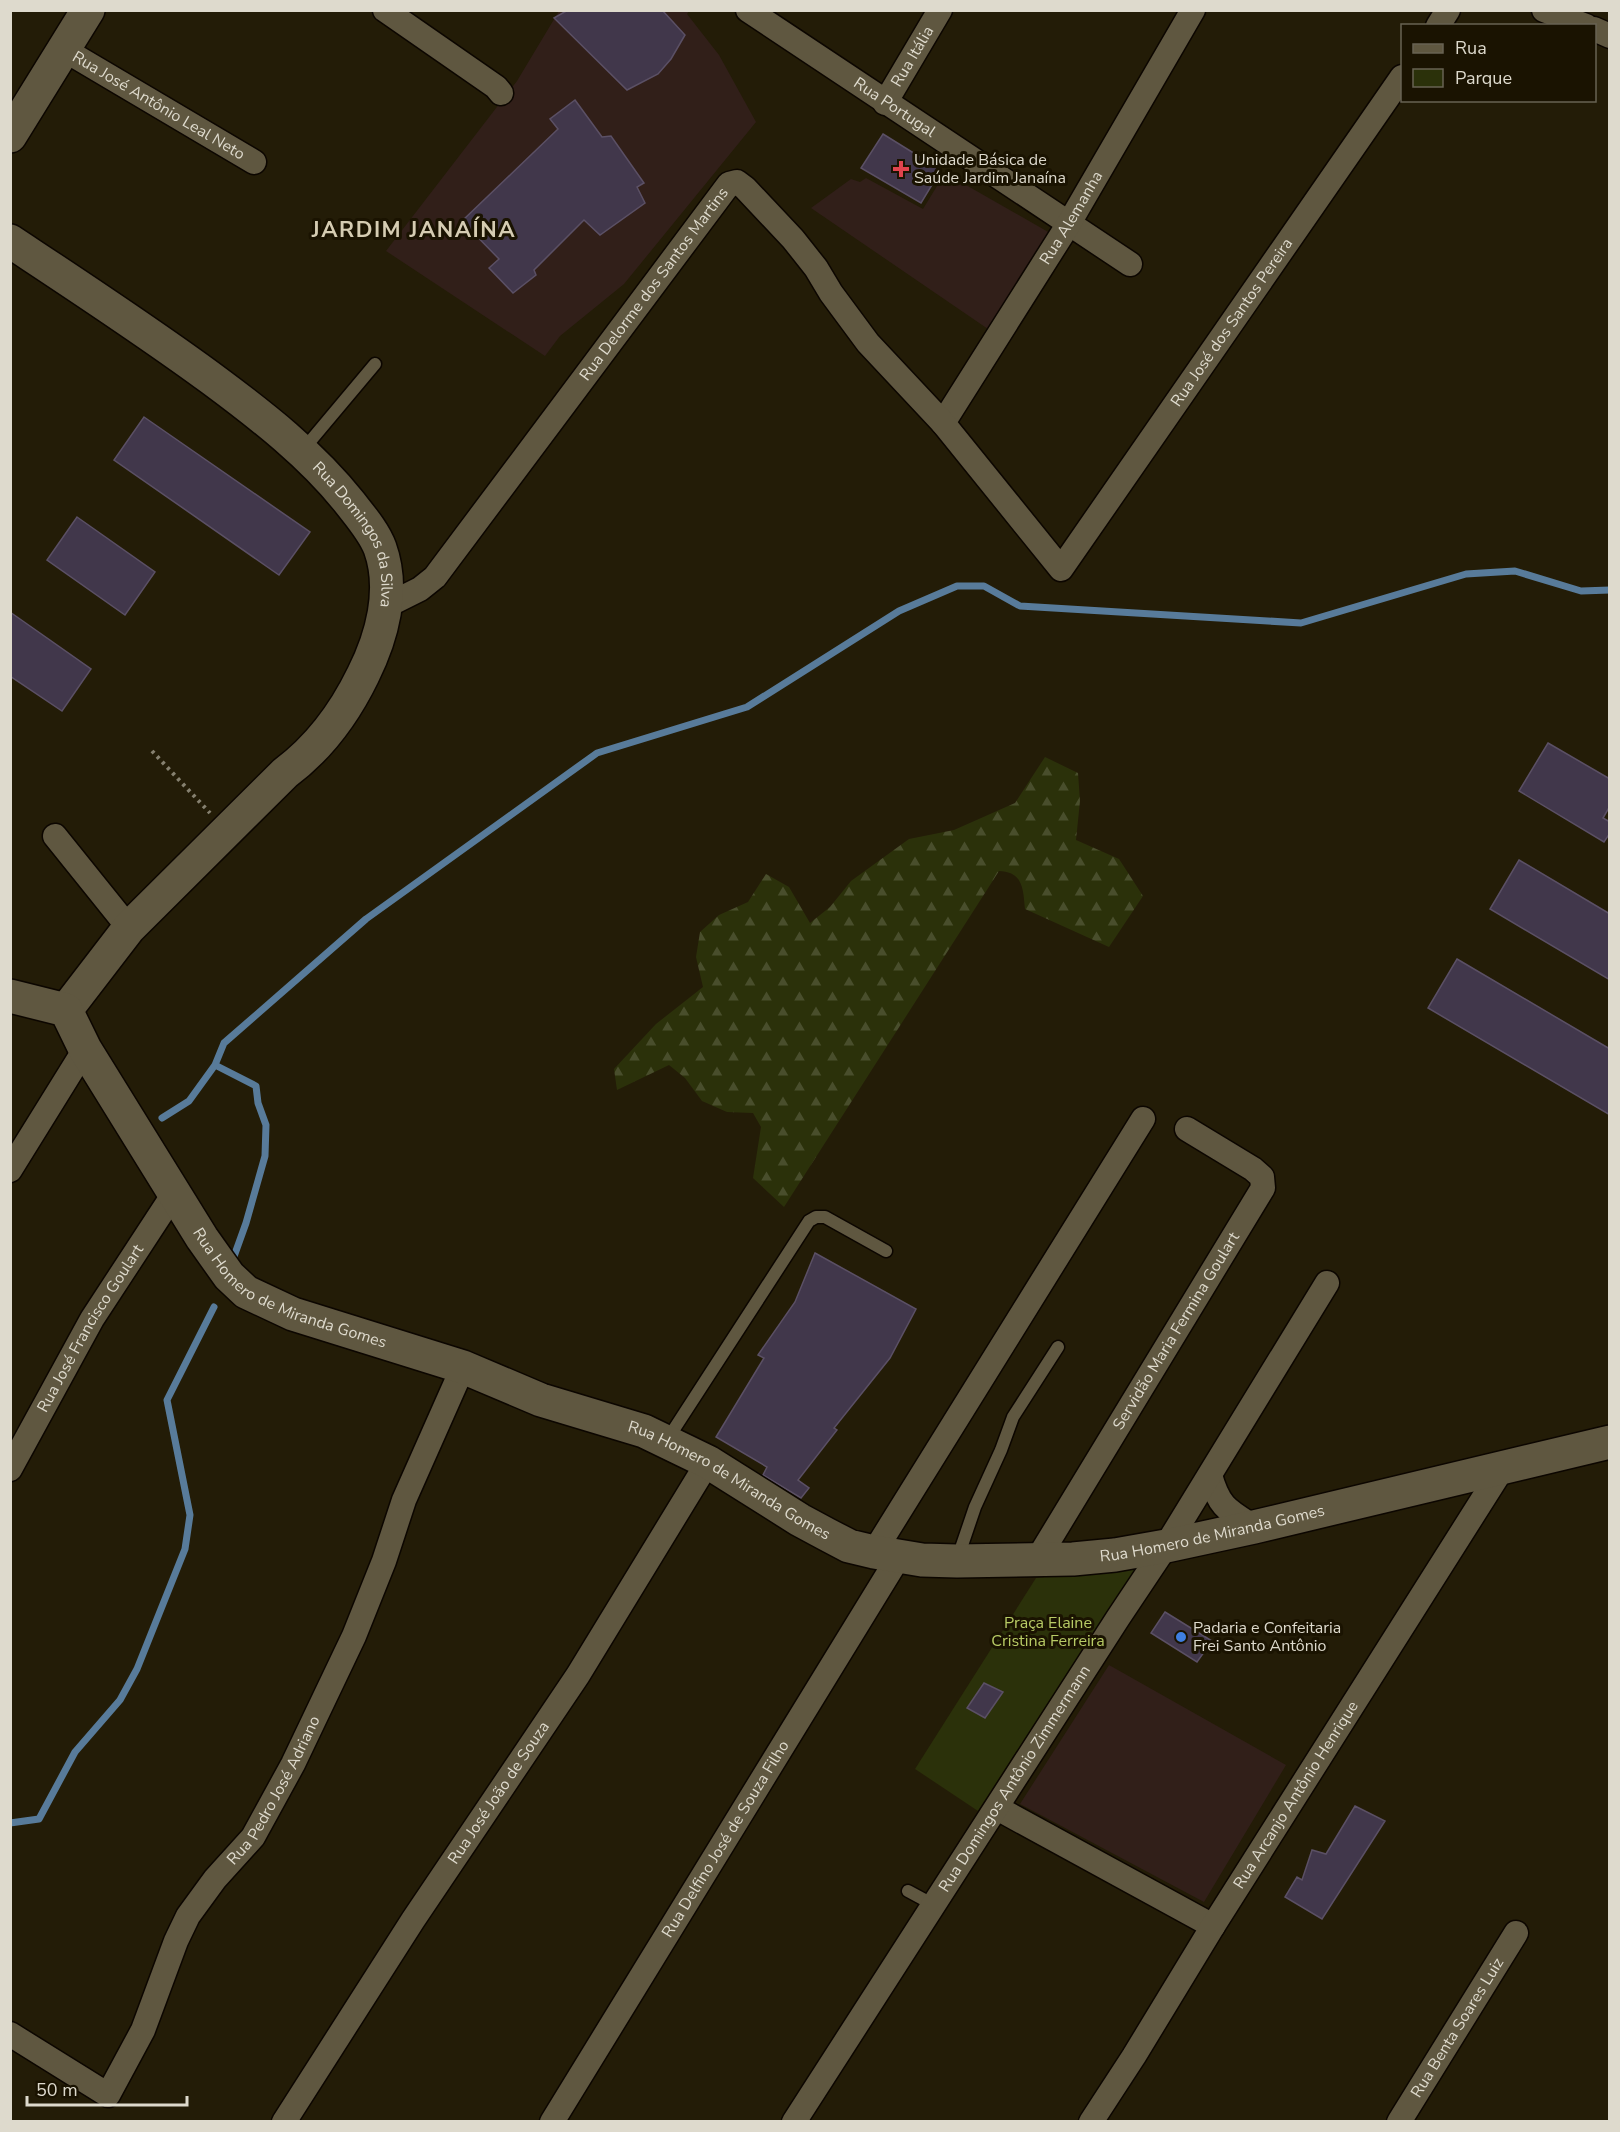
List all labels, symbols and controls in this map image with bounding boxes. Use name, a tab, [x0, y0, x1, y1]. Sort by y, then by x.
street label: Rua Itália	[886, 22, 939, 91]
legend	[1401, 24, 1596, 102]
text: Rua	[1455, 36, 1487, 60]
street label: Rua José Antônio Leal Neto	[68, 46, 249, 165]
text: Parque	[1455, 66, 1512, 90]
street label: Rua Portugal	[849, 72, 940, 143]
place label: Unidade Básica de Saúde Jardim Janaína	[914, 149, 1066, 189]
marker: Unidade Básica de Saúde Jardim Janaína	[892, 160, 910, 178]
street label: Rua Alemanha	[1035, 167, 1108, 269]
street label: Rua Delorme dos Santos Martins	[574, 183, 734, 385]
district label: JARDIM JANAÍNA	[311, 215, 516, 245]
street label: Rua José dos Santos Pereira	[1166, 234, 1298, 411]
street label: Rua Domingos da Silva	[307, 457, 398, 609]
street label: Rua Homero de Miranda Gomes	[187, 1224, 389, 1353]
street label: Servidão Maria Fermina Goulart	[1108, 1227, 1245, 1434]
street label: Rua José Francisco Goulart	[32, 1240, 149, 1416]
street label: Rua Homero de Miranda Gomes	[625, 1416, 834, 1545]
street label: Rua Homero de Miranda Gomes	[1099, 1500, 1327, 1567]
park label: Praça Elaine Cristina Ferreira	[991, 1612, 1105, 1652]
place label: Padaria e Confeitaria Frei Santo Antônio	[1193, 1617, 1341, 1657]
marker: Padaria e Confeitaria Frei Santo Antônio	[1174, 1630, 1188, 1644]
street label: Rua Domingos Antônio Zimmermann	[933, 1661, 1096, 1897]
street label: Rua Arcanjo Antônio Henrique	[1228, 1697, 1364, 1893]
street label: Rua Pedro José Adriano	[222, 1712, 325, 1870]
street label: Rua José João de Souza	[443, 1717, 555, 1869]
street label: Rua Delfino José de Souza Filho	[657, 1736, 795, 1942]
street label: Rua Benta Soares Luiz	[1406, 1953, 1509, 2102]
scale bar	[27, 2069, 188, 2107]
text: 50 m	[36, 2078, 78, 2102]

